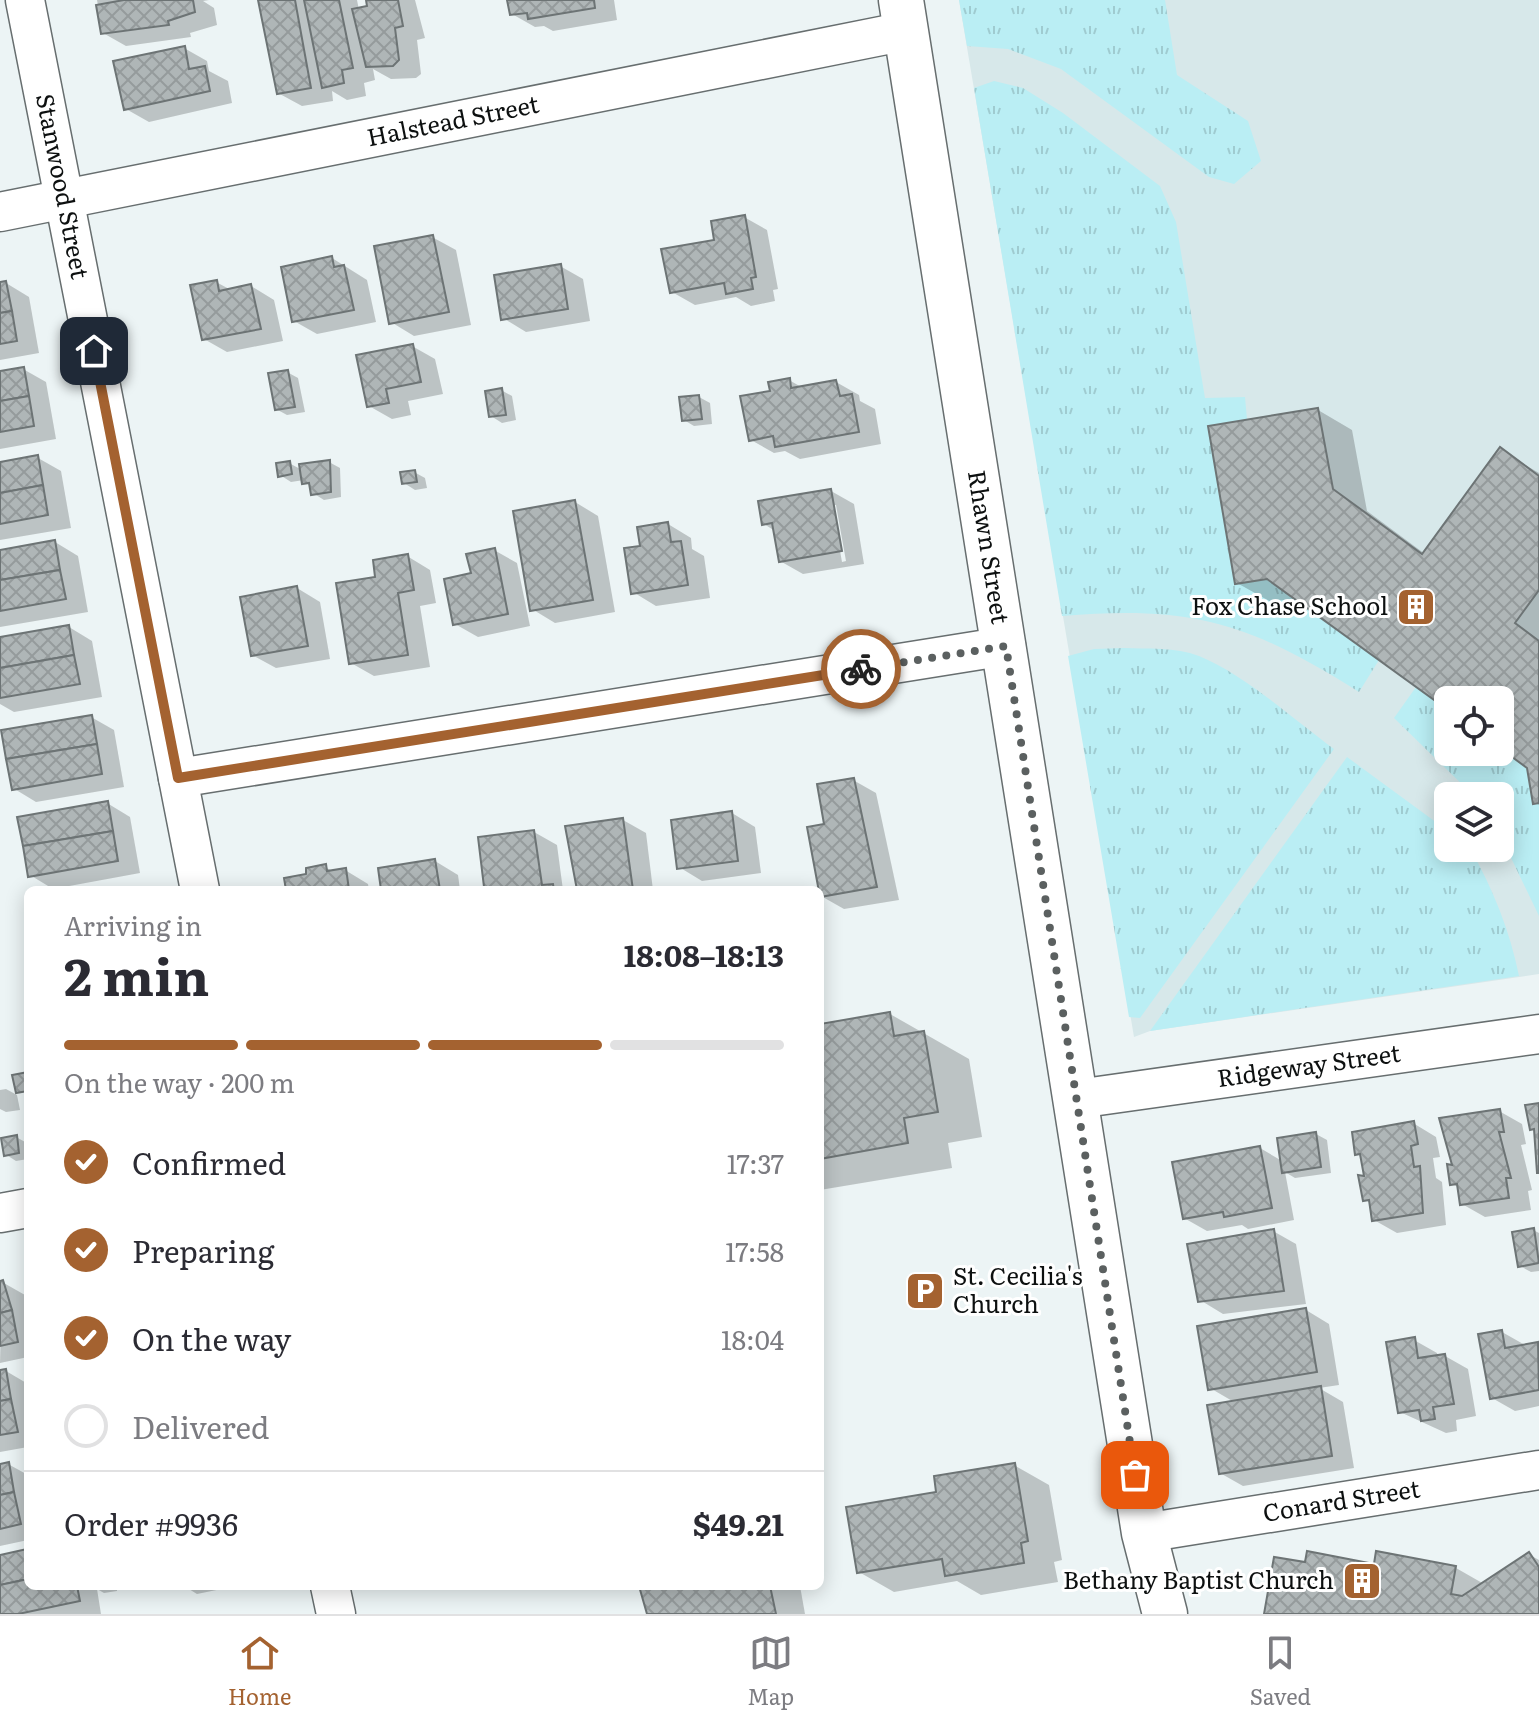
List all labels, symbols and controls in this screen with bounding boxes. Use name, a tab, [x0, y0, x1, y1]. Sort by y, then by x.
street label: Halstead Street	[363, 85, 542, 153]
street label: Stanwood Street	[29, 90, 99, 282]
pin	[60, 317, 128, 385]
icon: home	[72, 329, 116, 373]
street label: Rhawn Street	[961, 467, 1020, 626]
building icon: Fox Chase School	[1395, 586, 1437, 628]
place label: Fox Chase School	[1191, 587, 1388, 622]
courier	[821, 629, 901, 709]
icon: bike	[839, 647, 883, 691]
map controls	[1434, 686, 1514, 862]
button: locate	[1434, 686, 1514, 766]
button: layers	[1434, 782, 1514, 862]
text: Arriving in	[64, 905, 202, 944]
text: 18:08–18:13	[624, 932, 784, 976]
text: 2 min	[64, 935, 209, 1012]
street label: Ridgeway Street	[1215, 1034, 1403, 1094]
text: On the way · 200 m	[64, 1062, 295, 1101]
icon: check	[64, 1140, 108, 1184]
text: Confirmed	[132, 1140, 286, 1184]
text: 17:37	[727, 1143, 784, 1182]
icon: check	[64, 1228, 108, 1272]
text: Preparing	[132, 1228, 274, 1272]
text: 17:58	[725, 1231, 784, 1270]
place label: St. Cecilia's Church	[953, 1257, 1083, 1320]
parking icon: St. Cecilia's Church	[904, 1270, 946, 1312]
icon: check	[64, 1316, 108, 1360]
text: On the way	[132, 1316, 291, 1360]
text: 18:04	[721, 1319, 784, 1358]
text: Delivered	[132, 1404, 269, 1448]
pin	[1101, 1441, 1169, 1509]
icon: bag	[1113, 1453, 1157, 1497]
street label: Conard Street	[1260, 1469, 1422, 1529]
text: Order #9936	[64, 1501, 238, 1545]
text: $49.21	[693, 1501, 784, 1545]
building icon: Bethany Baptist Church	[1341, 1560, 1383, 1602]
place label: Bethany Baptist Church	[1063, 1561, 1334, 1596]
tab: Home	[228, 1631, 291, 1712]
tab: Map	[747, 1631, 794, 1712]
tab: Saved	[1250, 1631, 1311, 1712]

